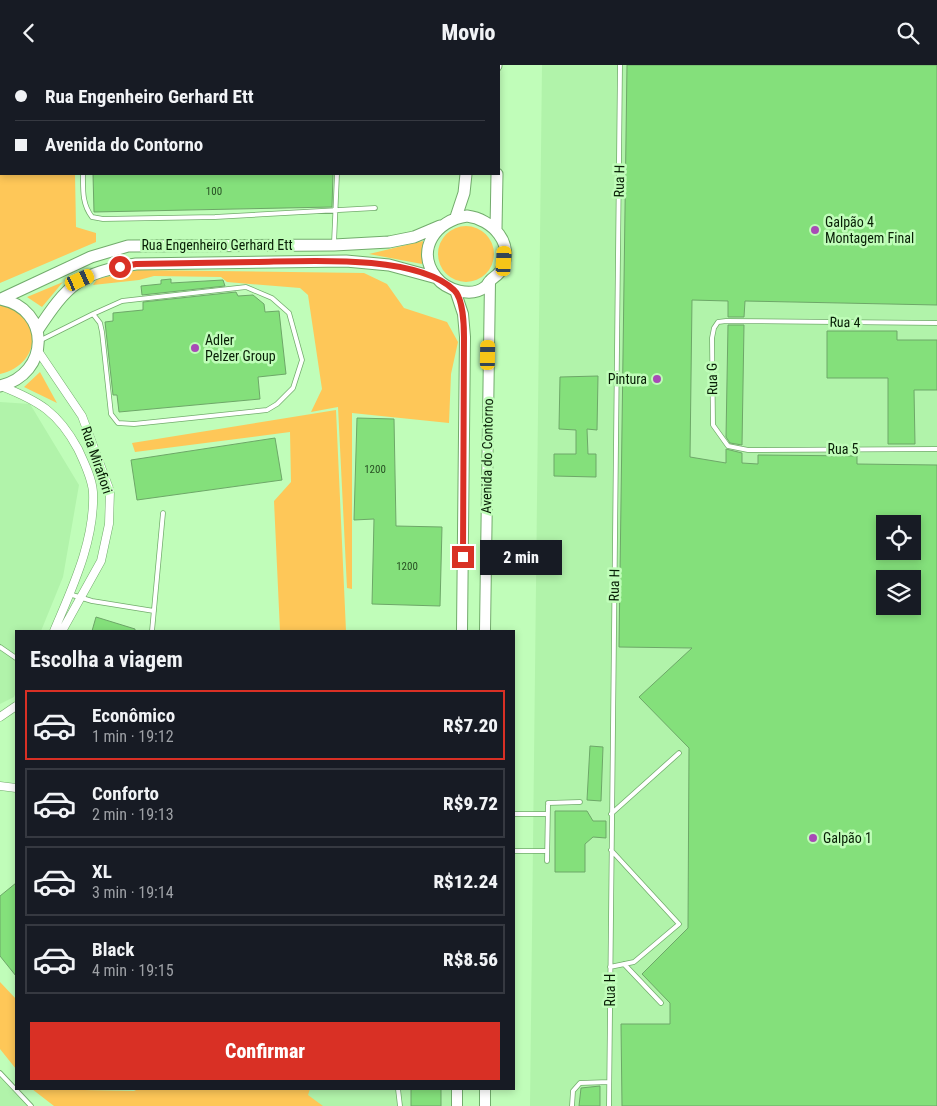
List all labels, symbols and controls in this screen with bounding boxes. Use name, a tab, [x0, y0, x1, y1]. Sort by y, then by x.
icon: back	[15, 19, 43, 47]
icon: search	[894, 19, 922, 47]
text: Movio	[442, 20, 495, 45]
text: Rua Engenheiro Gerhard Ett	[45, 85, 254, 108]
text: Avenida do Contorno	[45, 133, 203, 156]
street label: Rua H	[611, 164, 627, 198]
house number: 100	[206, 185, 222, 198]
place label: Galpão 4 Montagem Final	[825, 214, 914, 246]
marker: Galpão 4 Montagem Final	[809, 224, 821, 236]
street label: Rua Engenheiro Gerhard Ett	[141, 237, 293, 253]
car	[495, 246, 512, 276]
route start	[109, 256, 131, 278]
car	[63, 267, 96, 293]
street label: Rua 4	[829, 314, 861, 330]
place label: Adler Pelzer Group	[205, 332, 276, 364]
car	[480, 340, 495, 370]
marker: Adler Pelzer Group	[189, 342, 201, 354]
street label: Rua G	[704, 363, 720, 395]
place label: Pintura	[608, 371, 647, 387]
marker: Pintura	[651, 373, 663, 385]
street label: Avenida do Contorno	[478, 398, 496, 514]
street label: Rua Mirafiori	[78, 424, 116, 496]
street label: Rua 5	[827, 441, 859, 457]
house number: 1200	[364, 463, 386, 476]
map controls	[876, 515, 921, 615]
button: locate	[876, 515, 921, 560]
callout: 2 min	[480, 539, 563, 575]
route end	[452, 546, 474, 568]
text: 2 min	[503, 548, 539, 567]
house number: 1200	[396, 560, 418, 573]
street label: Rua H	[606, 568, 622, 602]
button: layers	[876, 570, 921, 615]
text: Escolha a viagem	[30, 647, 183, 672]
icon: car	[32, 703, 77, 748]
text: Econômico	[92, 704, 175, 727]
text: R$7.20	[443, 714, 498, 737]
text: 1 min · 19:12	[92, 727, 174, 746]
icon: car	[32, 781, 77, 826]
text: Conforto	[92, 782, 159, 805]
text: R$9.72	[443, 792, 498, 815]
text: 2 min · 19:13	[92, 805, 174, 824]
place label: Galpão 1	[823, 830, 872, 846]
marker: Galpão 1	[807, 832, 819, 844]
icon: car	[32, 859, 77, 904]
text: XL	[92, 860, 112, 883]
text: R$12.24	[433, 870, 498, 893]
text: 3 min · 19:14	[92, 883, 174, 902]
icon: car	[32, 937, 77, 982]
text: Black	[92, 938, 134, 961]
text: R$8.56	[443, 948, 498, 971]
text: 4 min · 19:15	[92, 961, 174, 980]
street label: Rua H	[602, 974, 618, 1006]
button: Confirmar	[30, 1022, 500, 1080]

